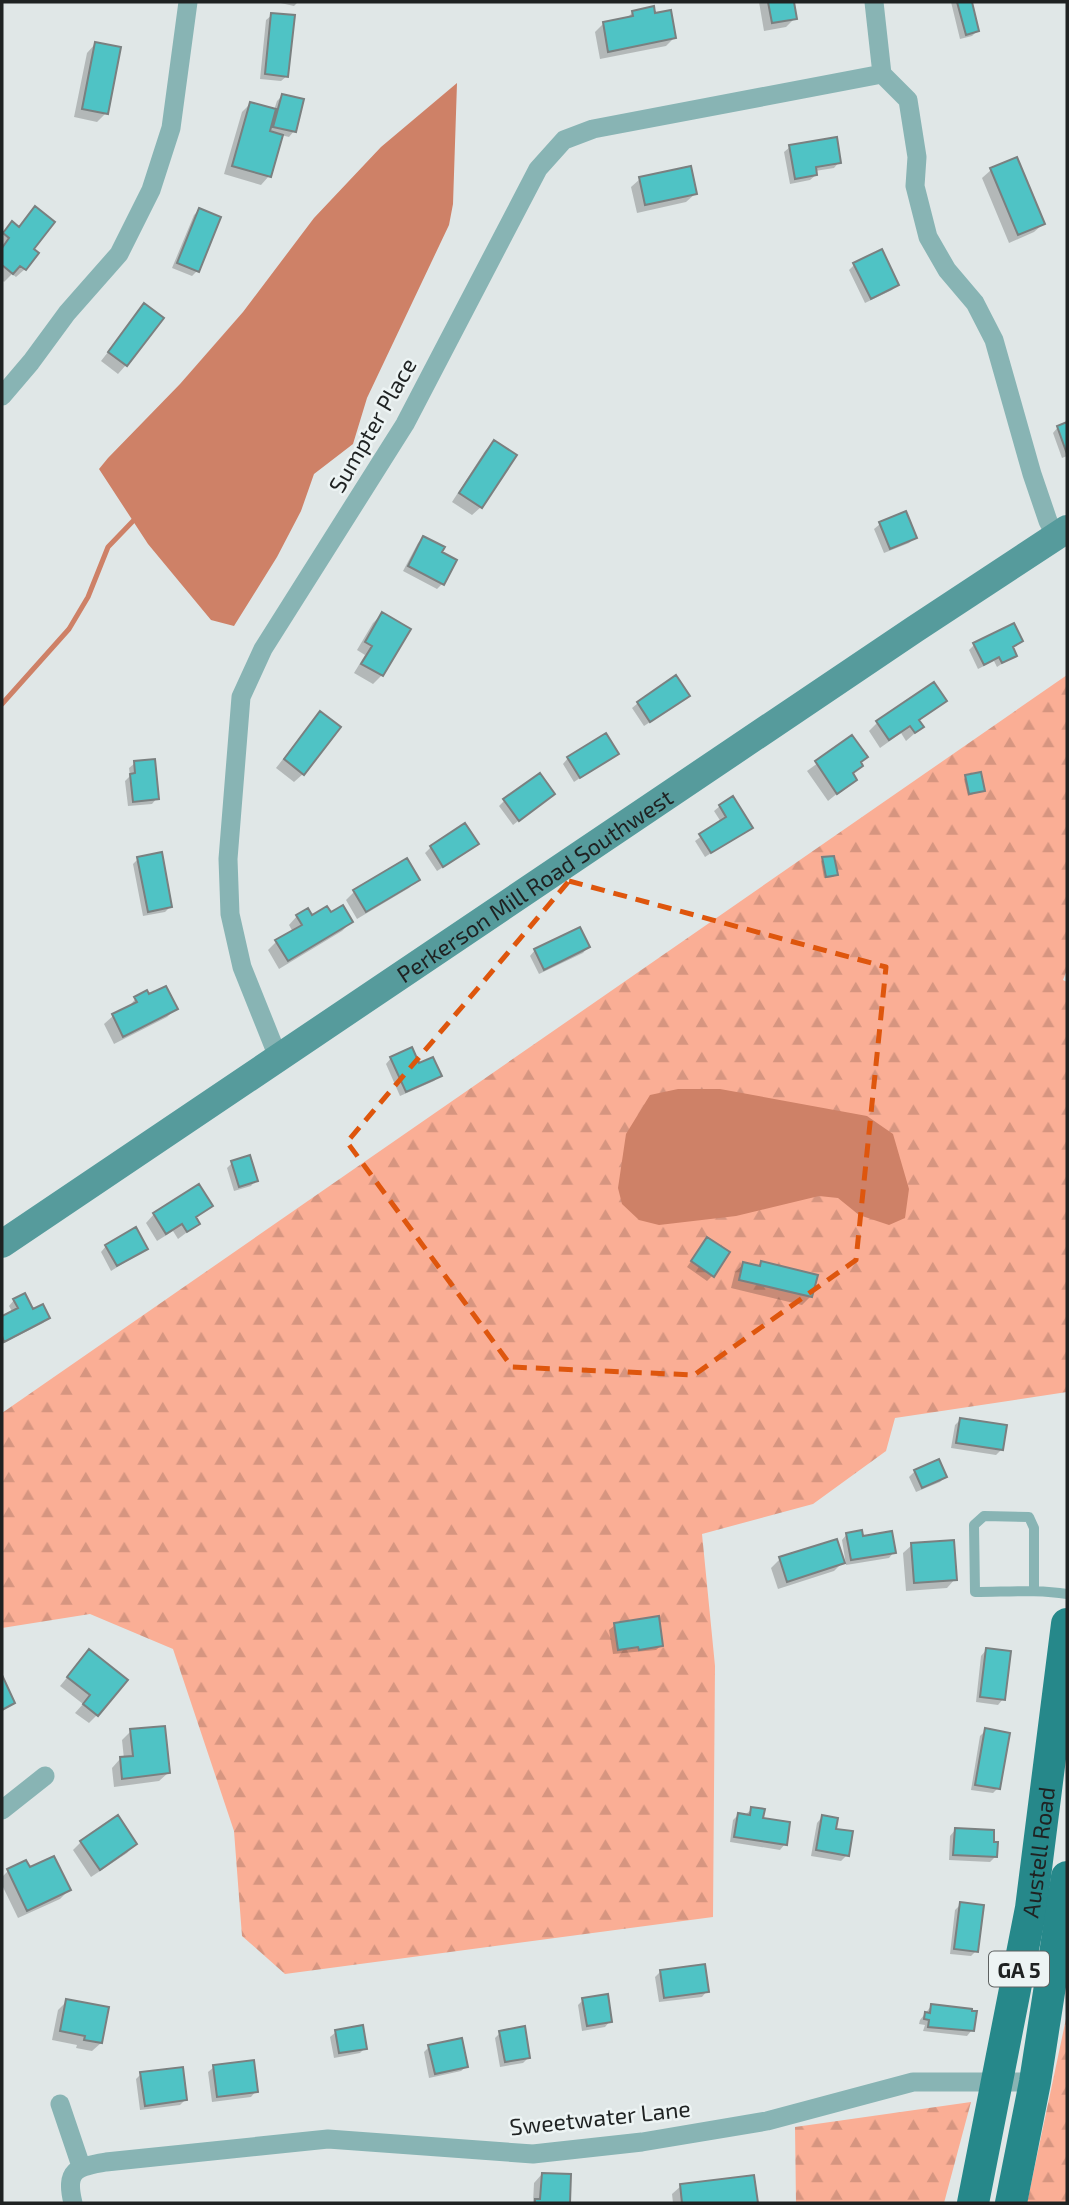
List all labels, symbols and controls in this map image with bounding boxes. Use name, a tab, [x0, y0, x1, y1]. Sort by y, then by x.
street label: Sumpter Place	[322, 353, 422, 497]
street label: Perkerson Mill Road Southwest	[391, 782, 678, 988]
street label: Austell Road	[1015, 1785, 1060, 1920]
road number: GA 5	[989, 1952, 1049, 1986]
street label: Sweetwater Lane	[508, 2094, 692, 2140]

